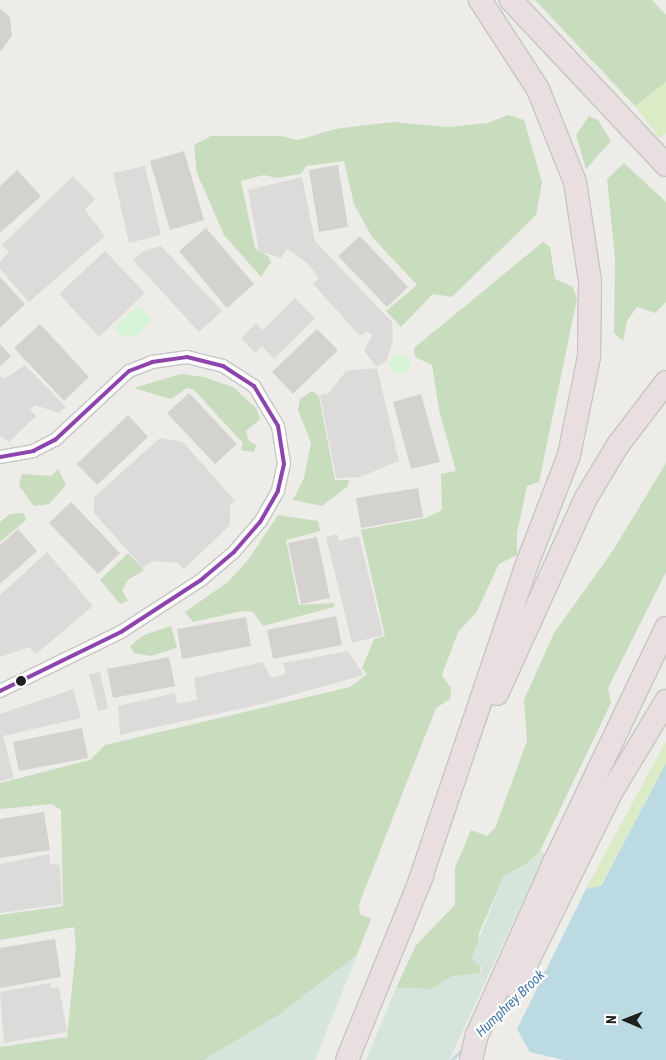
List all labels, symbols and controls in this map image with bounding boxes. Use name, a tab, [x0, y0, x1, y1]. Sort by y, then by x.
unlabelled marker	[16, 676, 26, 686]
water label: Humphrey Brook	[472, 966, 548, 1040]
north arrow	[601, 995, 651, 1045]
text: N	[603, 1015, 619, 1024]

